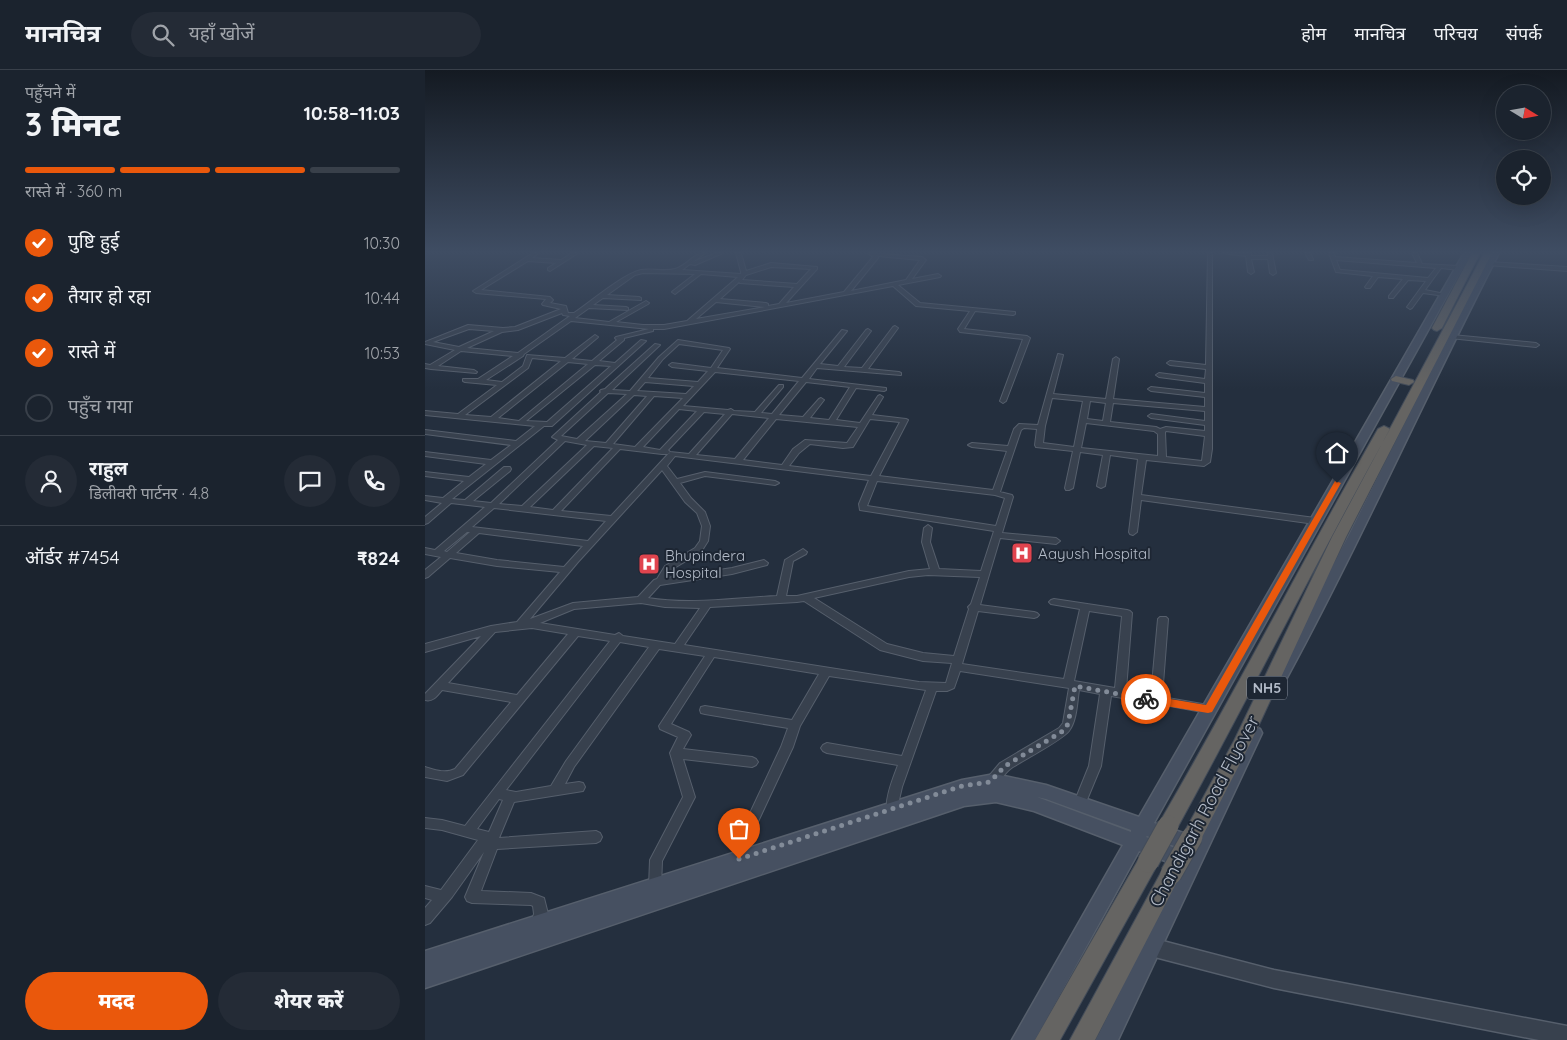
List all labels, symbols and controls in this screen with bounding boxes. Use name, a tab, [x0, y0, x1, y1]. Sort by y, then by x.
search box	[131, 12, 481, 57]
text: मानचित्र	[25, 18, 101, 48]
icon: search	[149, 21, 177, 49]
text: यहाँ खोजें	[189, 21, 254, 45]
text: होम	[1301, 22, 1326, 45]
text: मानचित्र	[1354, 22, 1406, 45]
text: परिचय	[1434, 22, 1478, 45]
text: संपर्क	[1506, 22, 1542, 45]
text: पहुँचने में	[25, 82, 76, 102]
north arrow	[1496, 85, 1551, 140]
map controls	[1496, 85, 1551, 205]
text: 10:58–11:03	[304, 101, 400, 125]
text: 3 मिनट	[25, 104, 120, 144]
button: locate	[1496, 150, 1551, 205]
text: रास्ते में · 360 m	[25, 181, 122, 201]
icon: check	[25, 229, 53, 257]
text: पुष्टि हुई	[68, 229, 119, 253]
text: 10:30	[364, 233, 400, 253]
icon: check	[25, 284, 53, 312]
text: तैयार हो रहा	[68, 284, 151, 308]
text: 10:44	[365, 288, 400, 308]
icon: check	[25, 339, 53, 367]
text: रास्ते में	[68, 339, 115, 363]
text: 10:53	[364, 343, 400, 363]
text: पहुँच गया	[68, 394, 133, 418]
pin	[1316, 432, 1358, 483]
icon: home	[1323, 439, 1351, 467]
button: person	[25, 455, 77, 507]
button: chat	[284, 455, 336, 507]
button: phone	[348, 455, 400, 507]
text: राहुल	[89, 456, 128, 480]
text: डिलीवरी पार्टनर · 4.8	[89, 483, 209, 503]
hospital icon: Aayush Hospital	[1010, 541, 1034, 565]
place label: Aayush Hospital	[1038, 544, 1151, 563]
text: ऑर्डर #7454	[25, 545, 120, 569]
text: ₹824	[357, 546, 400, 570]
place label: Bhupindera Hospital	[665, 546, 745, 582]
hospital icon: Bhupindera Hospital	[637, 552, 661, 576]
courier	[1121, 674, 1171, 724]
road number: NH5	[1247, 676, 1287, 700]
icon: bike	[1132, 685, 1160, 713]
street label: Chandigarh Road Flyover	[1144, 711, 1264, 911]
pin	[718, 808, 760, 859]
icon: bag	[725, 815, 753, 843]
button: मदद	[25, 972, 208, 1030]
button: शेयर करें	[218, 972, 400, 1030]

